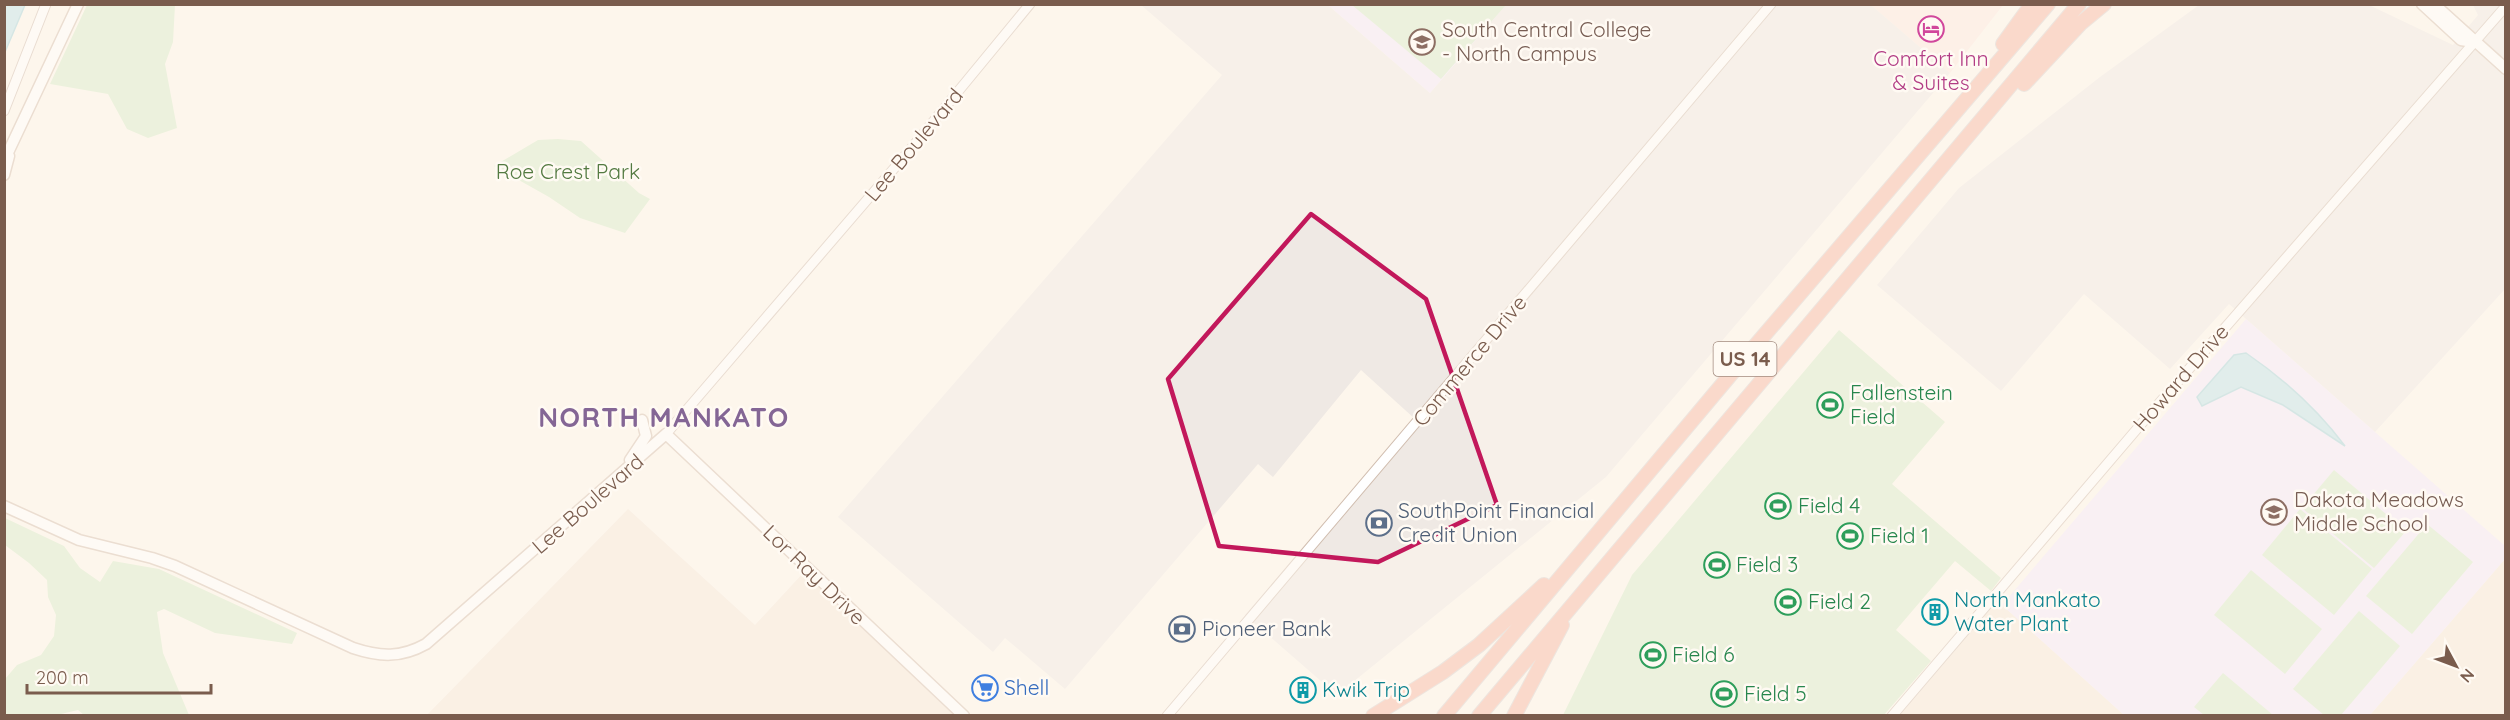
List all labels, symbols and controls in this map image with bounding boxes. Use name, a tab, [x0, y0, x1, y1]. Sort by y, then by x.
hotel icon: Comfort Inn & Suites	[1916, 14, 1946, 44]
place label: South Central College - North Campus	[1442, 16, 1651, 66]
school or university icon: South Central College - North Campus	[1407, 27, 1437, 57]
place label: Comfort Inn & Suites	[1873, 45, 1989, 95]
street label: Lee Boulevard	[858, 83, 968, 206]
park label: Roe Crest Park	[496, 158, 640, 184]
street label: Commerce Drive	[1407, 289, 1532, 431]
street label: Howard Drive	[2127, 319, 2234, 436]
road number: US 14	[1714, 342, 1776, 376]
place label: Fallenstein Field	[1850, 379, 1953, 429]
sports icon: Fallenstein Field	[1815, 390, 1845, 420]
district label: NORTH MANKATO	[538, 400, 790, 434]
street label: Lee Boulevard	[526, 448, 648, 559]
place label: Dakota Meadows Middle School	[2294, 486, 2464, 536]
sports icon: Field 4	[1763, 491, 1793, 521]
place label: Field 4	[1798, 492, 1860, 518]
place label: SouthPoint Financial Credit Union	[1398, 497, 1594, 547]
school or university icon: Dakota Meadows Middle School	[2259, 497, 2289, 527]
bank icon: SouthPoint Financial Credit Union	[1364, 508, 1394, 538]
street label: Lor Ray Drive	[758, 519, 871, 630]
sports icon: Field 1	[1835, 521, 1865, 551]
place label: Field 1	[1870, 522, 1929, 548]
sports icon: Field 3	[1702, 550, 1732, 580]
place label: Field 3	[1736, 551, 1798, 577]
place label: North Mankato Water Plant	[1954, 586, 2101, 636]
sports icon: Field 2	[1773, 587, 1803, 617]
place label: Field 2	[1808, 588, 1871, 614]
building icon: North Mankato Water Plant	[1920, 597, 1950, 627]
bank icon: Pioneer Bank	[1167, 614, 1197, 644]
place label: Pioneer Bank	[1202, 615, 1331, 641]
north arrow	[2426, 636, 2486, 696]
sports icon: Field 6	[1638, 640, 1668, 670]
place label: Field 6	[1672, 641, 1735, 667]
scale bar	[27, 657, 212, 695]
text: N	[2456, 665, 2479, 687]
text: 200 m	[36, 666, 89, 689]
supermarket icon: Shell	[970, 673, 1000, 703]
place label: Shell	[1004, 674, 1049, 700]
building icon: Kwik Trip	[1288, 675, 1318, 705]
place label: Kwik Trip	[1322, 676, 1410, 702]
sports icon: Field 5	[1709, 679, 1739, 709]
place label: Field 5	[1744, 680, 1807, 706]

